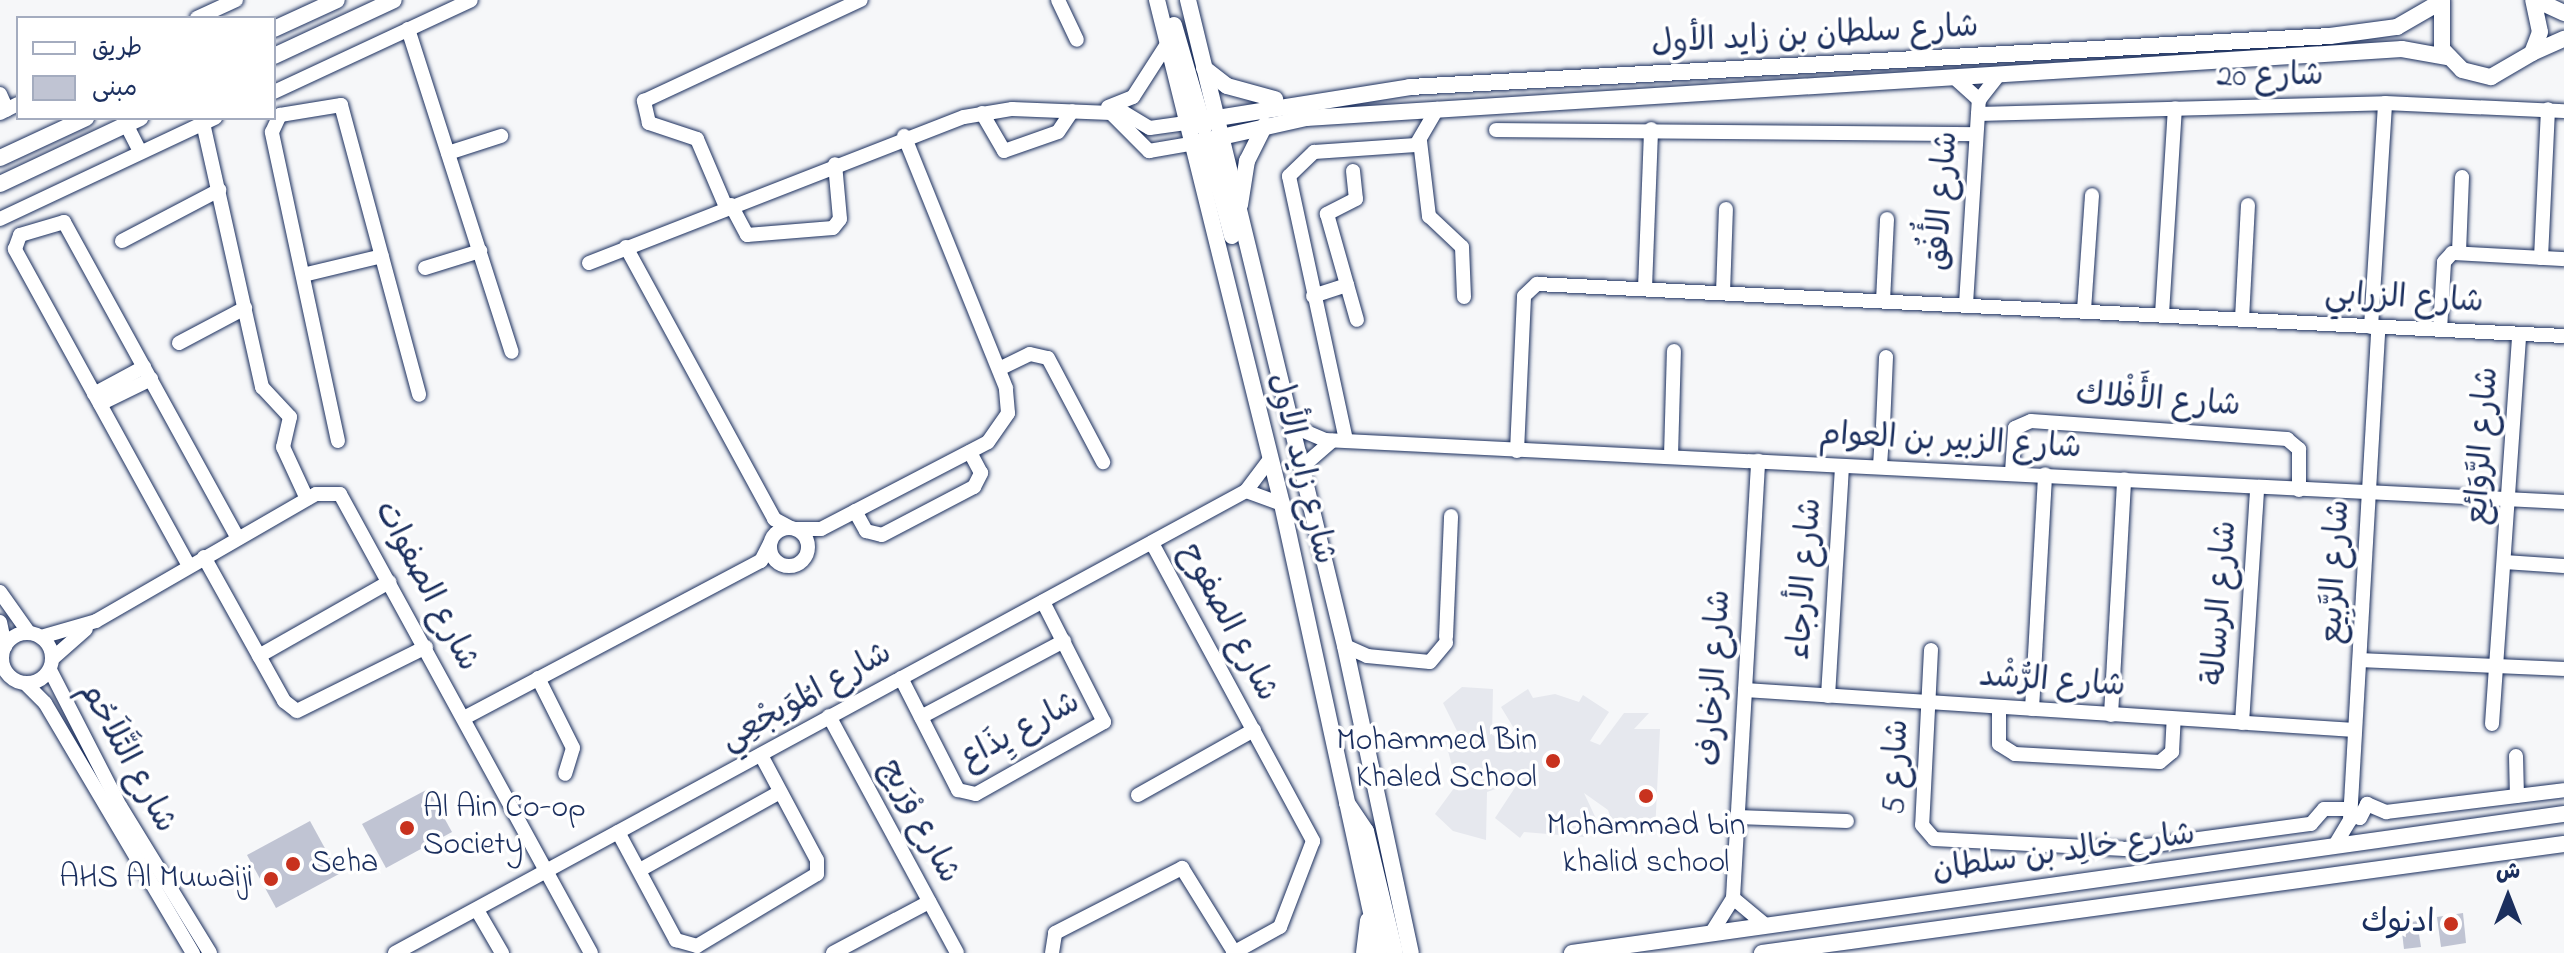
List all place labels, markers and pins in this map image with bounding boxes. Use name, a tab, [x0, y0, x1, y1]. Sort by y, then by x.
place label: Mohammed Bin Khaled School	[1336, 724, 1537, 799]
marker: Mohammed Bin Khaled School	[1544, 752, 1562, 770]
marker: Mohammad bin khalid school	[1637, 787, 1655, 805]
place label: Al Ain Co-op Society	[423, 791, 586, 866]
place label: Mohammad bin khalid school	[1547, 809, 1745, 884]
marker: Al Ain Co-op Society	[398, 819, 416, 837]
place label: Seha	[311, 845, 378, 883]
marker: Seha	[282, 853, 304, 875]
place label: AHS Al Muwaiji	[59, 860, 253, 898]
marker: AHS Al Muwaiji	[260, 868, 282, 890]
place label: ادنوك	[2361, 905, 2435, 943]
marker: ادنوك	[2442, 915, 2460, 933]

